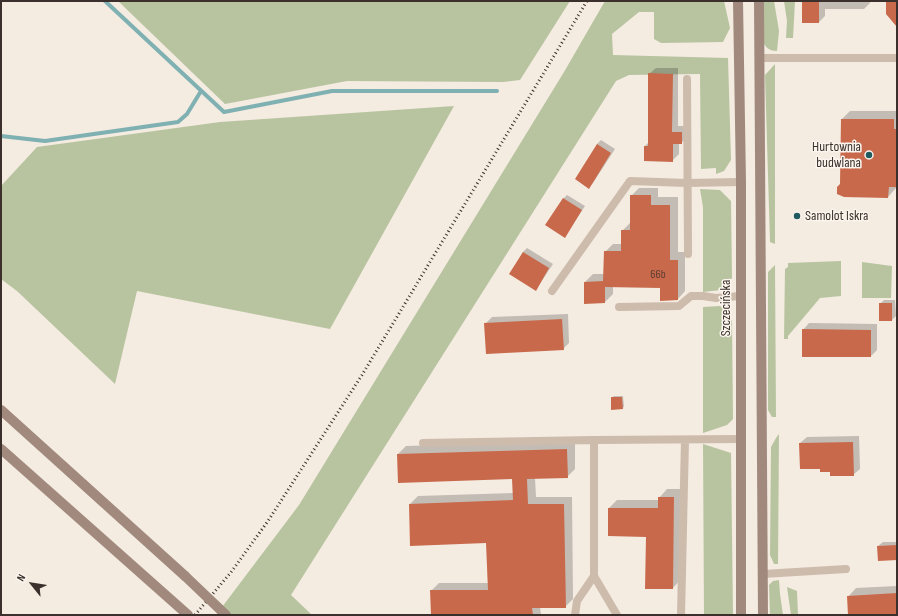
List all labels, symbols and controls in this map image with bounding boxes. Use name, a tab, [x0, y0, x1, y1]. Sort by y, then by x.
place label: Hurtownia budwlana	[812, 139, 861, 172]
marker: Hurtownia budwlana	[864, 150, 874, 160]
place label: Samolot Iskra	[805, 208, 868, 224]
marker: Samolot Iskra	[792, 211, 802, 221]
house number: 66b	[650, 268, 666, 282]
street label: Szczecińska	[718, 280, 734, 336]
north arrow	[12, 564, 52, 604]
text: N	[14, 572, 28, 584]

